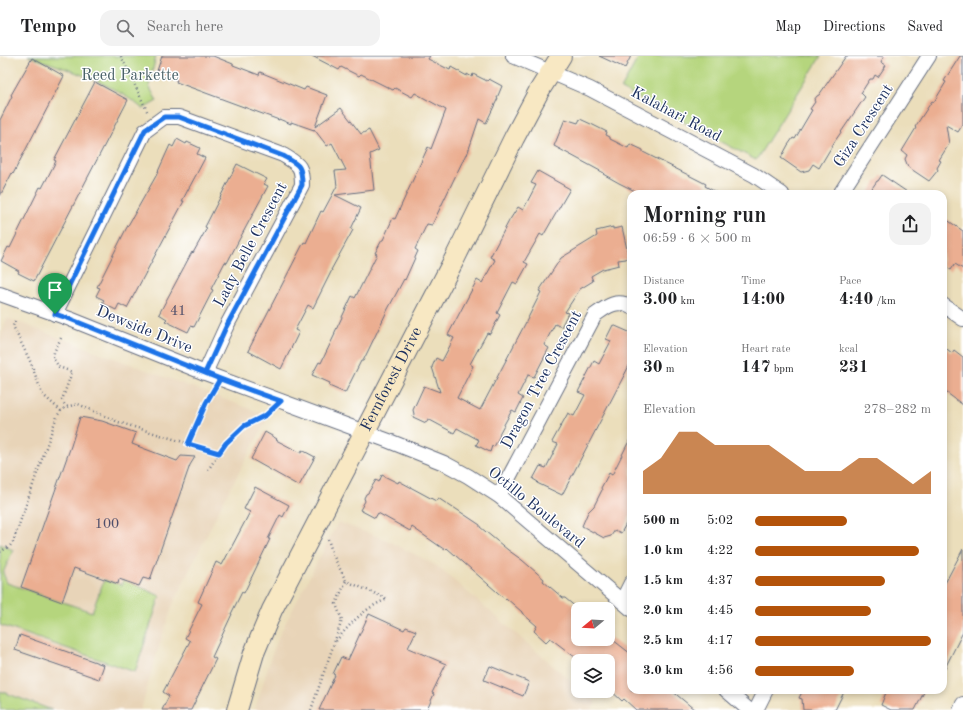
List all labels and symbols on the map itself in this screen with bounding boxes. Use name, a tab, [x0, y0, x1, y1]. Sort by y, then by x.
park label: Reed Parkette	[81, 68, 179, 84]
street label: Giza Crescent	[831, 81, 897, 170]
street label: Kalahari Road	[628, 84, 724, 146]
street label: Lady Belle Crescent	[211, 180, 291, 310]
pin	[38, 273, 72, 314]
street label: Dewside Drive	[94, 303, 194, 357]
house number: 41	[170, 304, 186, 318]
street label: Dragon Tree Crescent	[499, 308, 585, 452]
street label: Fernforest Drive	[358, 325, 425, 434]
street label: Octillo Boulevard	[485, 464, 587, 552]
house number: 100	[95, 517, 119, 531]
north arrow	[571, 602, 615, 646]

